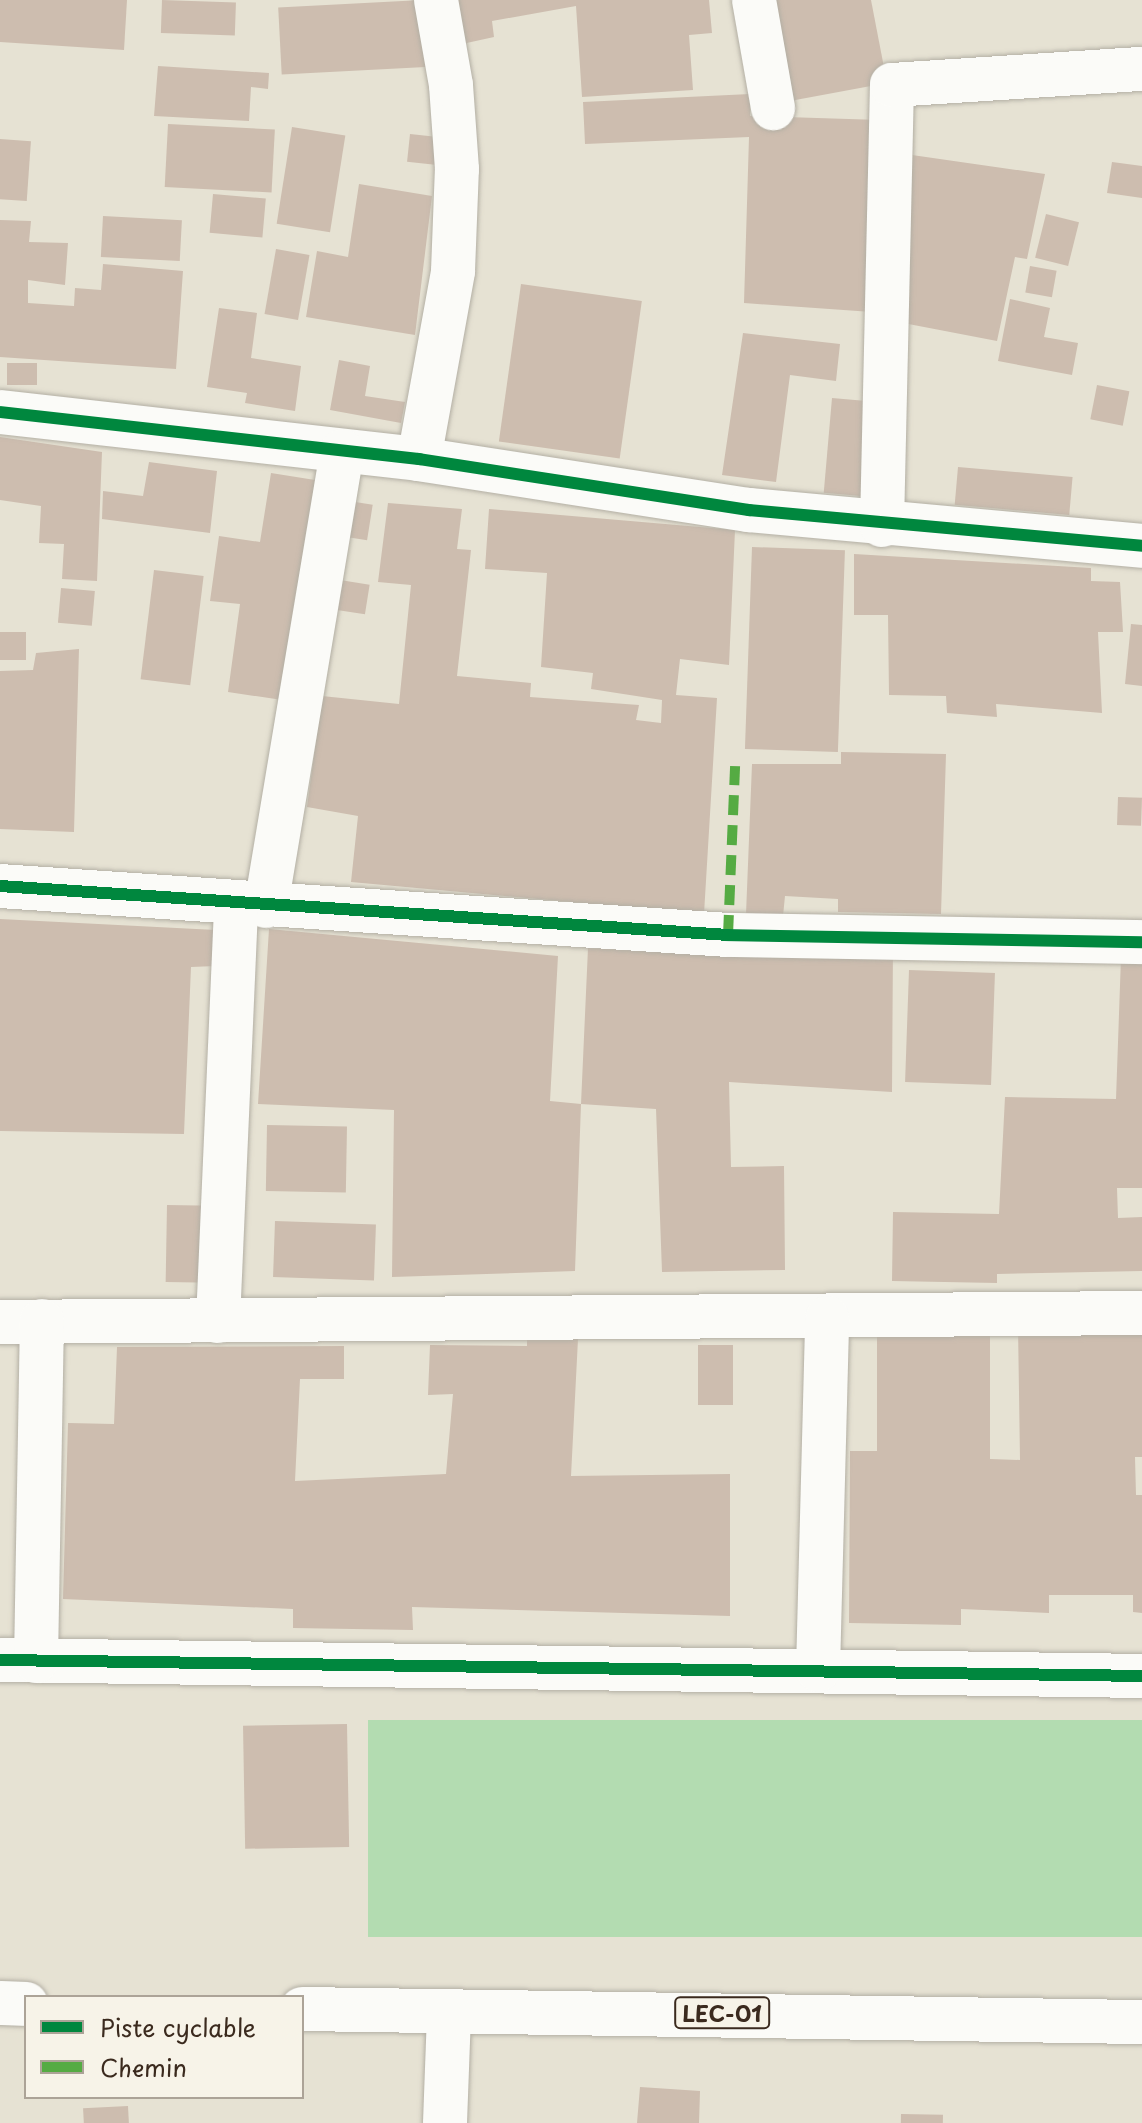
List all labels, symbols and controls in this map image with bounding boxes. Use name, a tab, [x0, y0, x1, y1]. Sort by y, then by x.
legend	[24, 1995, 304, 2099]
road number: LEC-01	[674, 1995, 770, 2031]
text: Piste cyclable	[100, 2009, 256, 2045]
text: Chemin	[100, 2049, 187, 2085]

